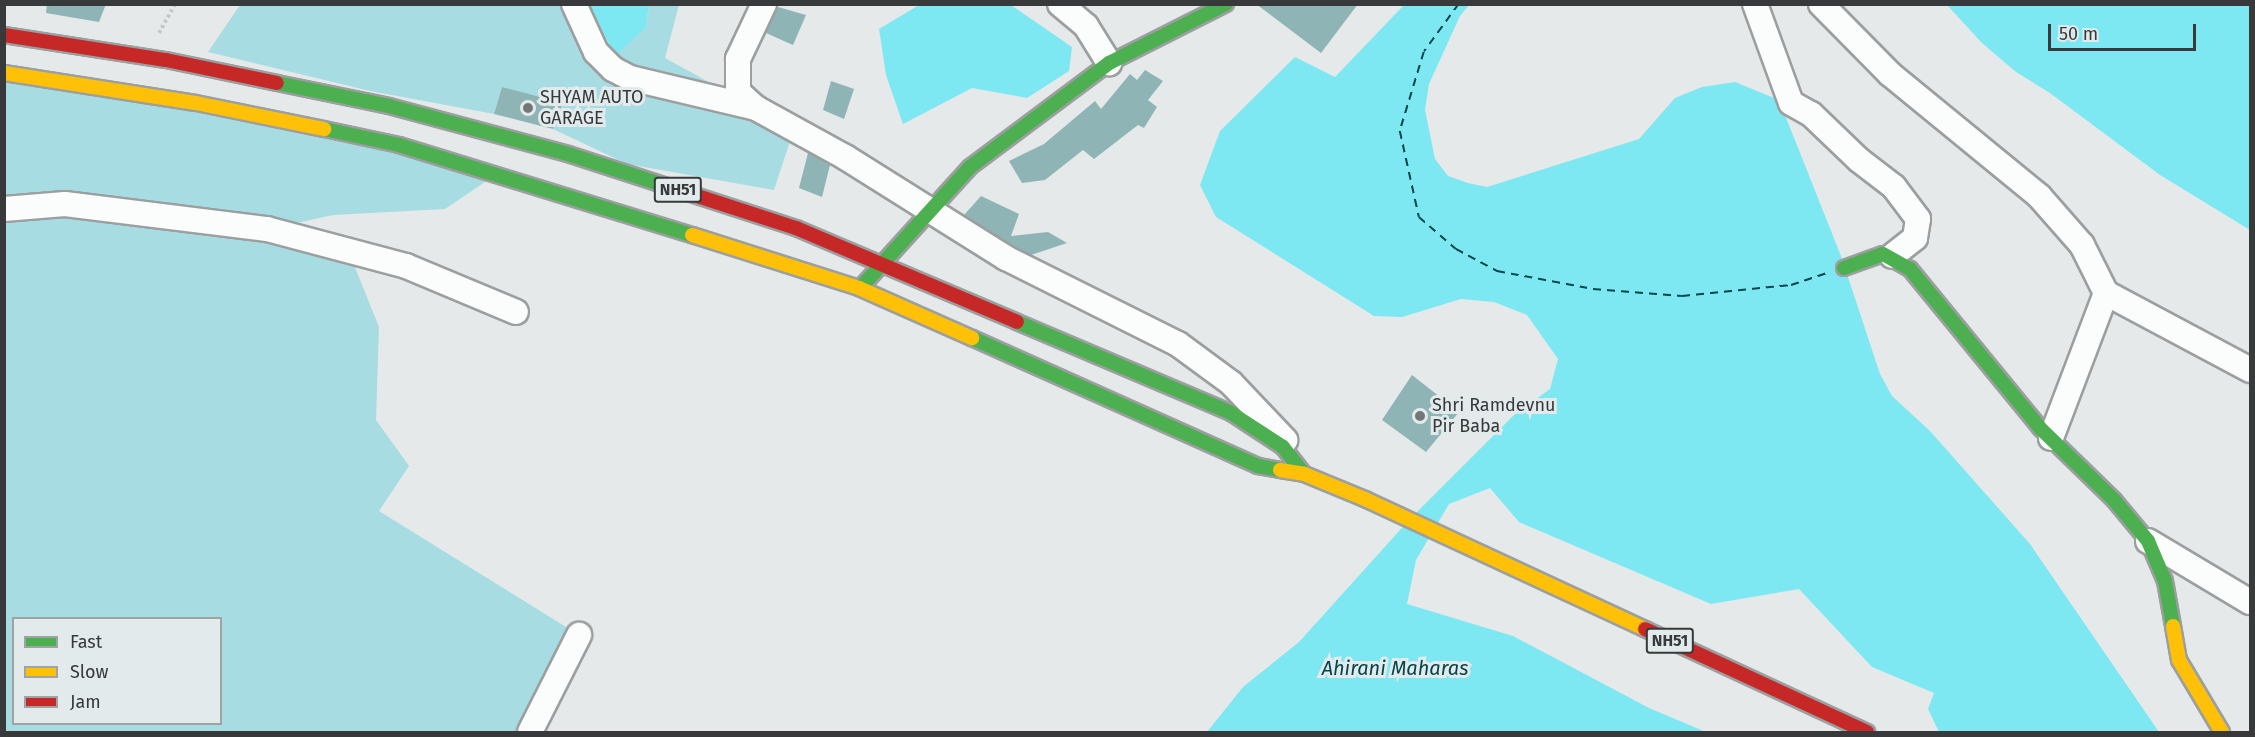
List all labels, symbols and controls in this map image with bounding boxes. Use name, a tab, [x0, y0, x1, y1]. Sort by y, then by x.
scale bar	[2051, 12, 2200, 50]
text: 50 m	[2059, 23, 2098, 45]
place label: SHYAM AUTO GARAGE	[540, 87, 643, 130]
marker: SHYAM AUTO GARAGE	[521, 101, 535, 115]
road number: NH51	[652, 177, 704, 203]
place label: Shri Ramdevnu Pir Baba	[1432, 395, 1555, 438]
marker: Shri Ramdevnu Pir Baba	[1413, 409, 1427, 423]
legend	[12, 617, 222, 725]
road number: NH51	[1644, 628, 1696, 654]
text: Fast	[70, 631, 102, 653]
water label: Ahirani Maharas	[1322, 656, 1468, 680]
text: Slow	[70, 661, 108, 683]
text: Jam	[70, 691, 101, 713]

